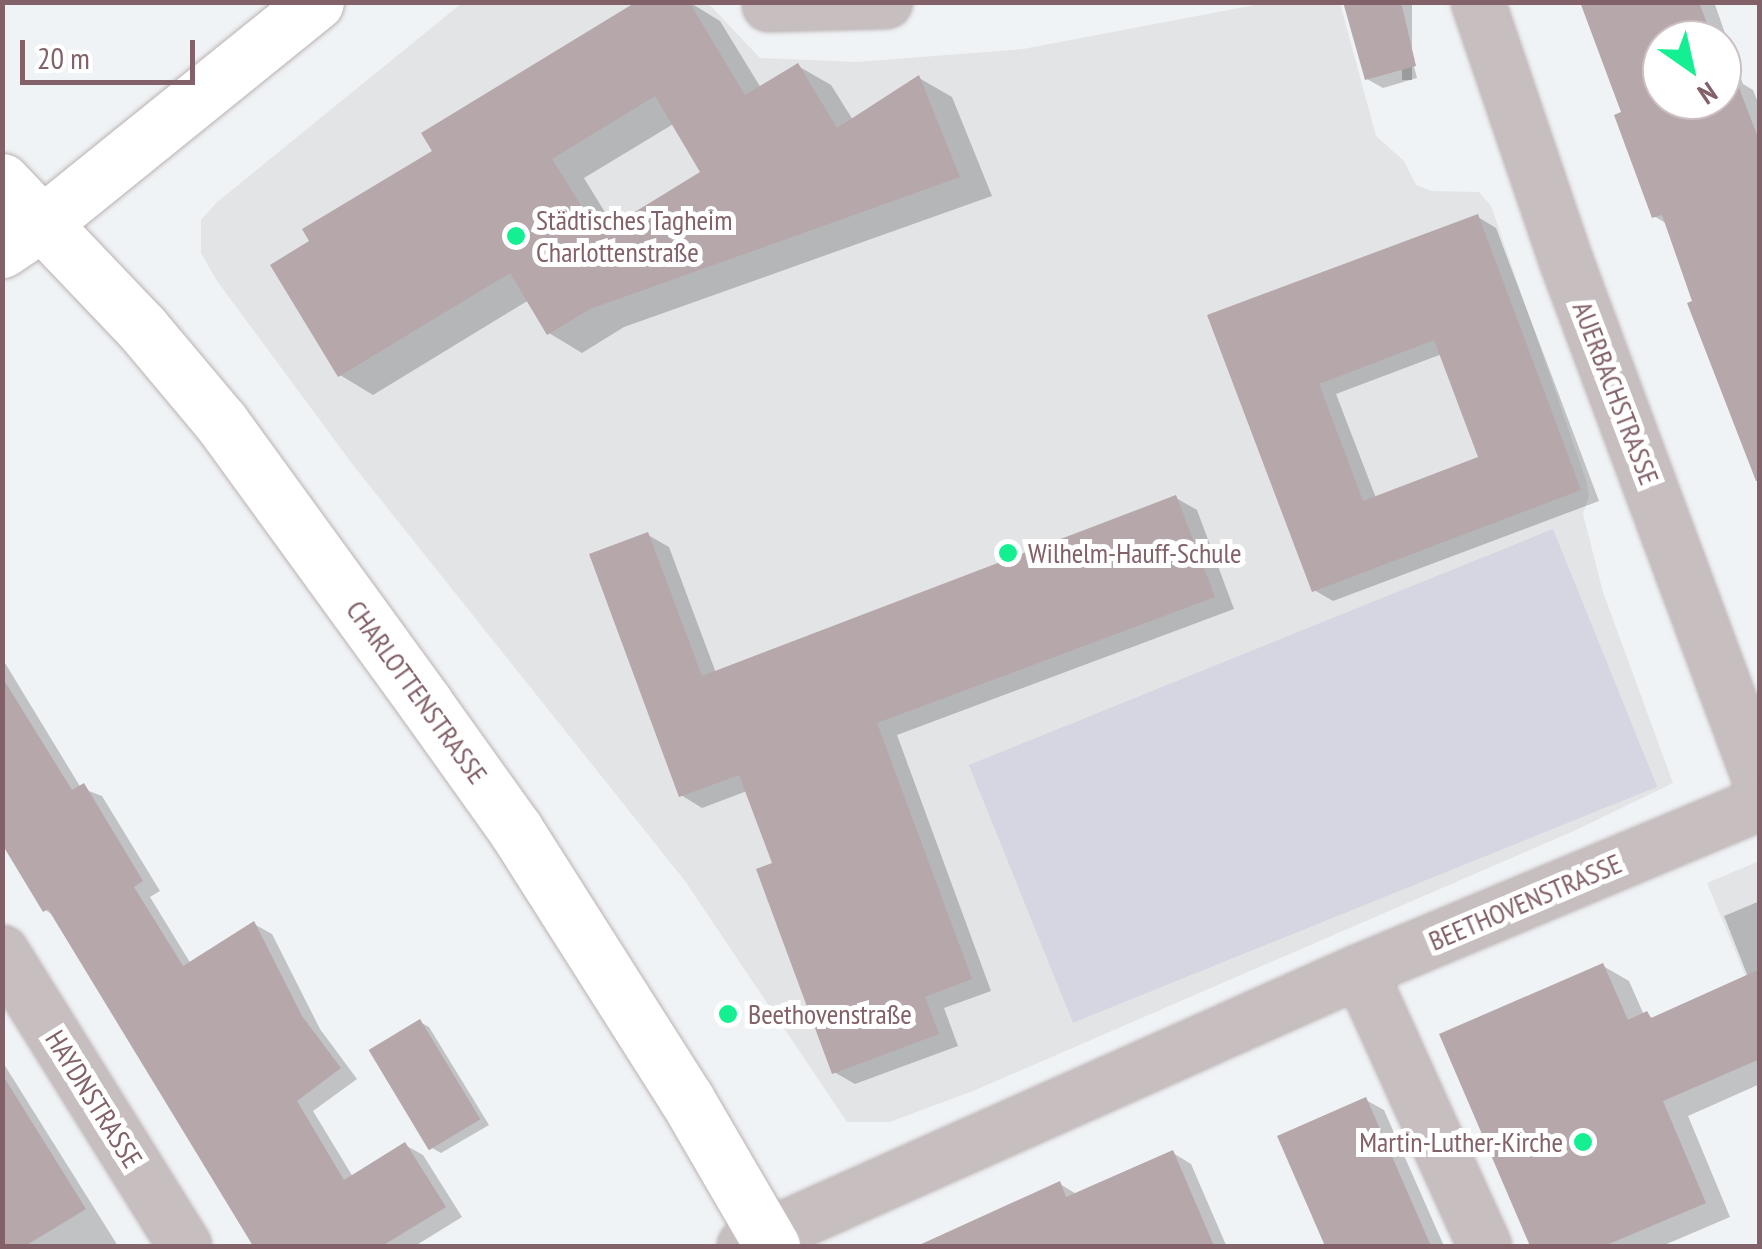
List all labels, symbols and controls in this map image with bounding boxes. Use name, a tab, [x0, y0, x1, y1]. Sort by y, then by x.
scale bar	[25, 20, 200, 82]
north arrow	[1642, 20, 1742, 120]
text: 20 m	[37, 38, 90, 77]
text: N	[1691, 74, 1725, 113]
place label: Städtisches Tagheim Charlottenstraße	[536, 203, 733, 269]
marker: Städtisches Tagheim Charlottenstraße	[505, 225, 527, 247]
street label: AUERBACHSTRASSE	[1566, 297, 1666, 489]
place label: Wilhelm-Hauff-Schule	[1028, 536, 1242, 570]
marker: Wilhelm-Hauff-Schule	[997, 542, 1019, 564]
street label: CHARLOTTENSTRASSE	[339, 594, 495, 790]
street label: BEETHOVENSTRASSE	[1424, 846, 1626, 958]
place label: Beethovenstraße	[748, 997, 912, 1031]
marker: Beethovenstraße	[717, 1003, 739, 1025]
street label: HAYDNSTRASSE	[39, 1024, 149, 1174]
place label: Martin-Luther-Kirche	[1359, 1125, 1563, 1159]
marker: Martin-Luther-Kirche	[1572, 1131, 1594, 1153]

